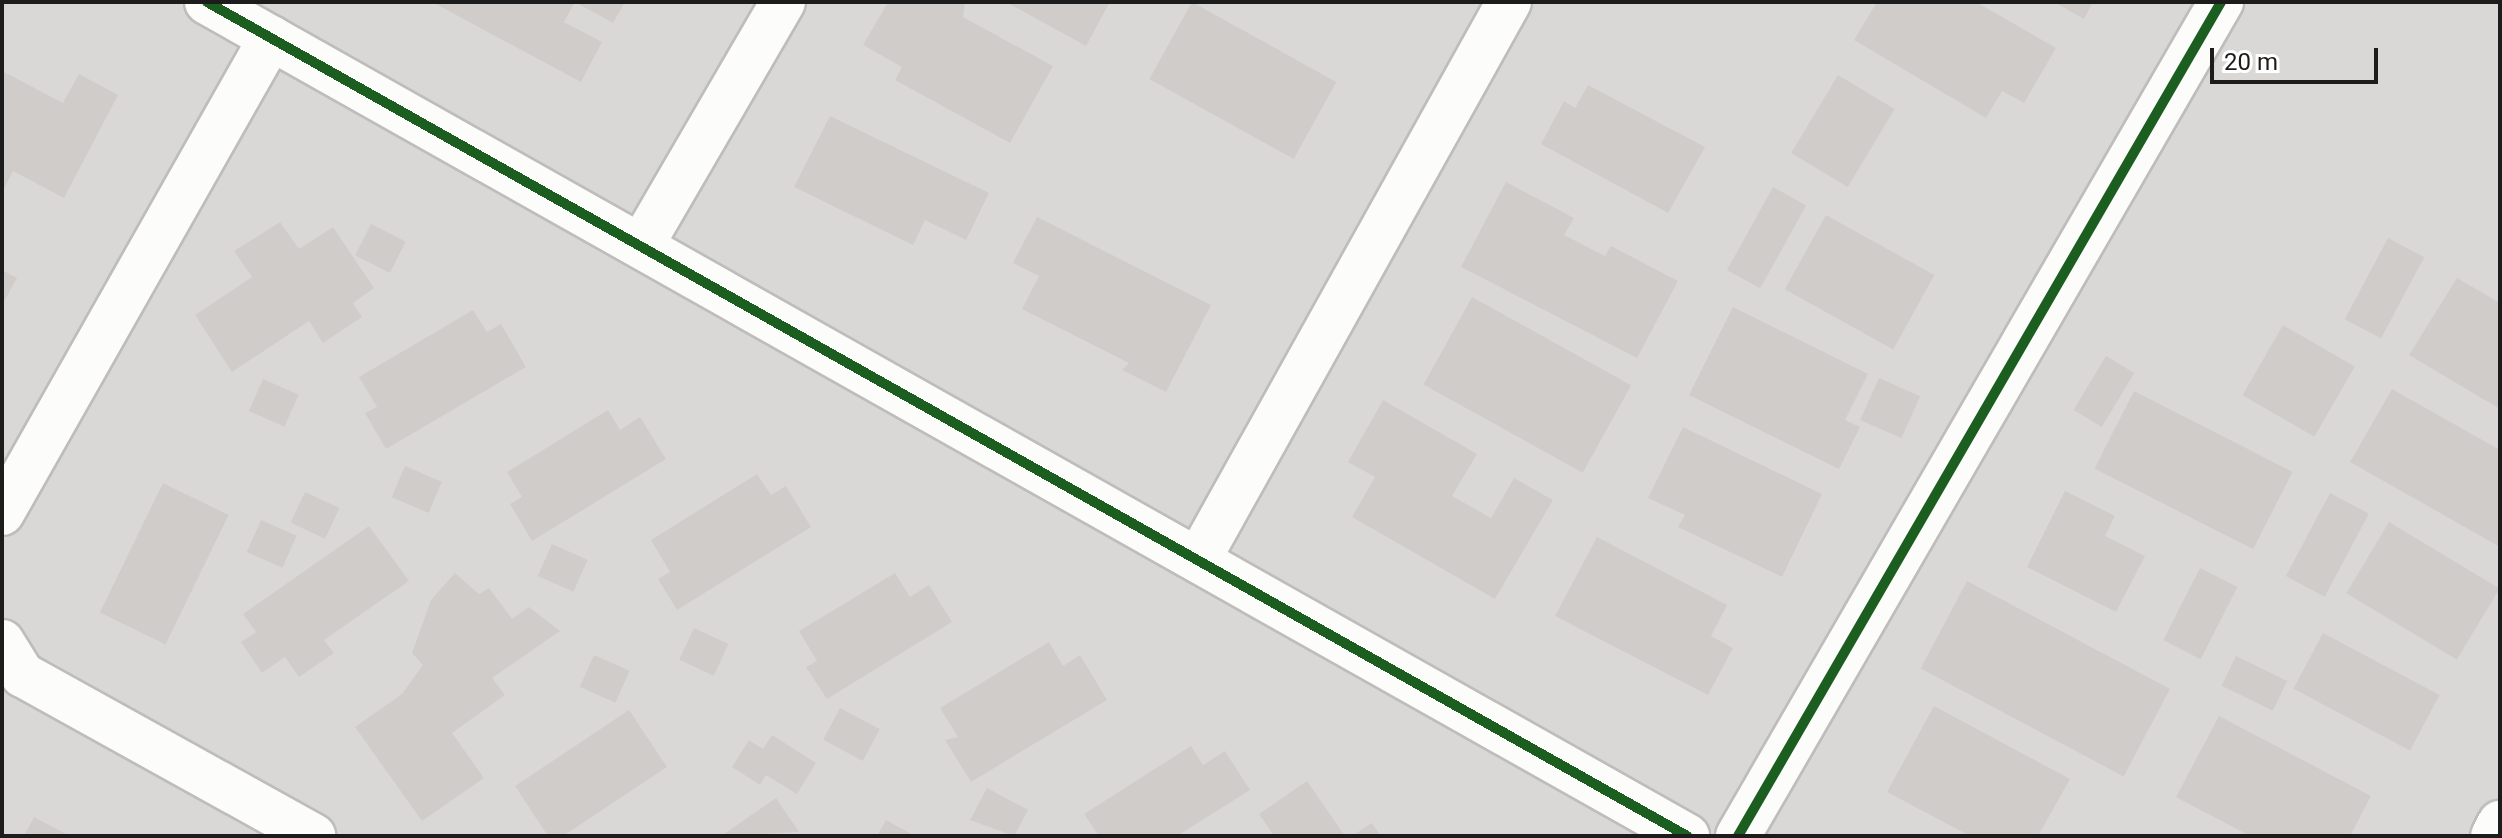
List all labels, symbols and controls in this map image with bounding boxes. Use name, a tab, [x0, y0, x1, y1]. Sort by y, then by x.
scale bar	[2214, 32, 2382, 82]
text: 20 m	[2224, 48, 2278, 76]

